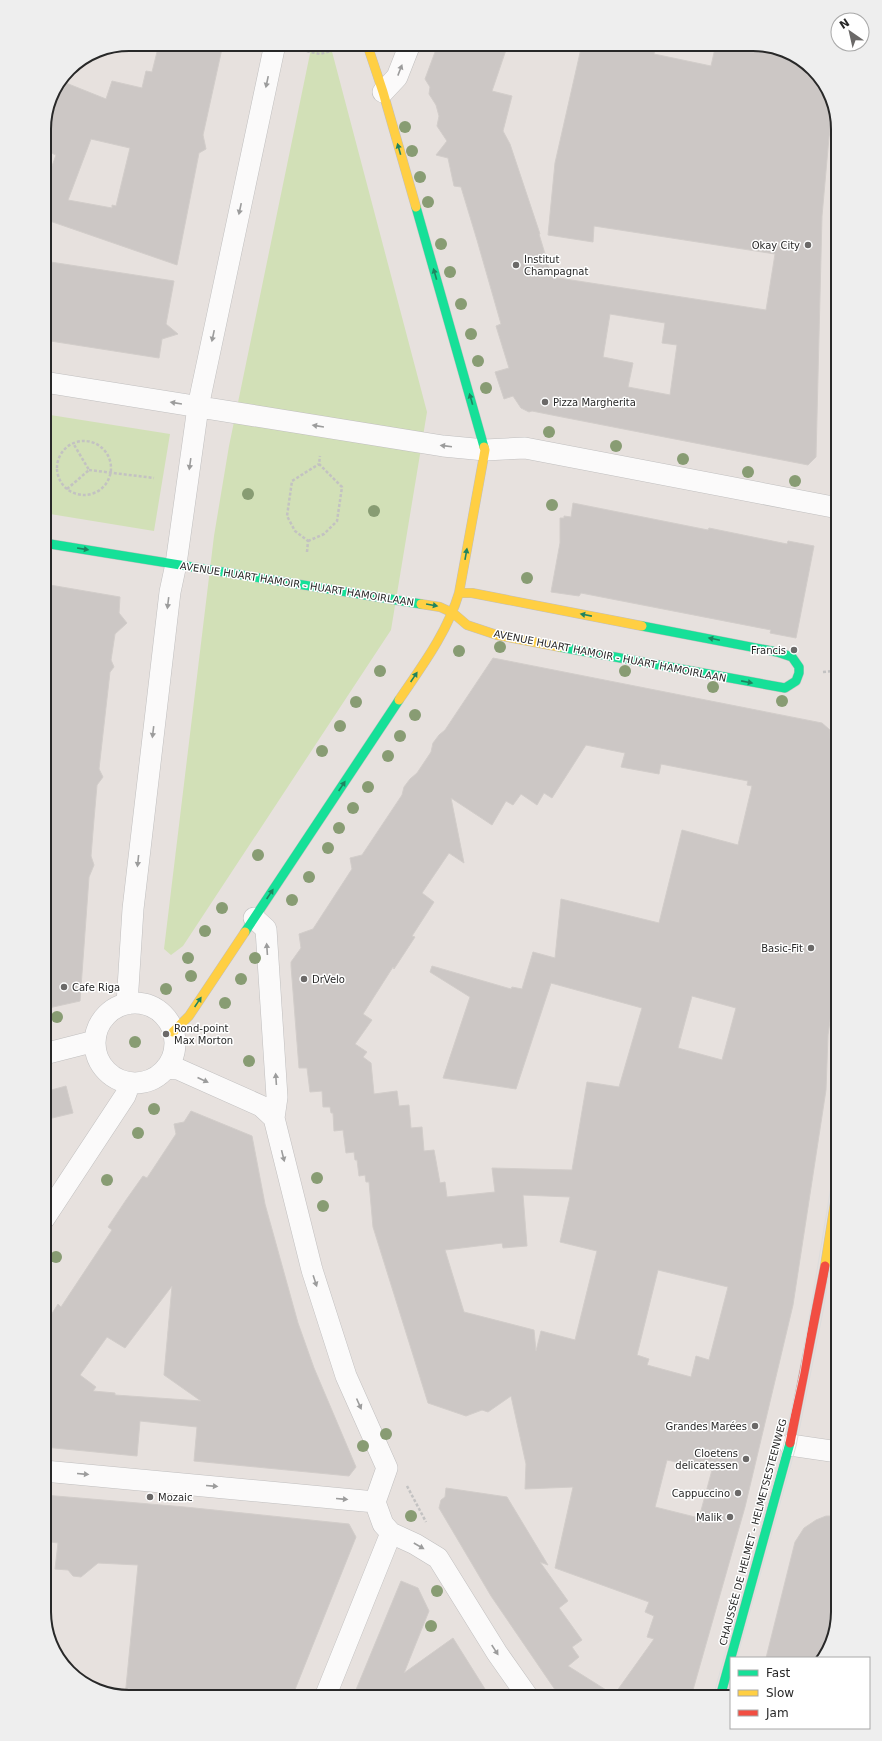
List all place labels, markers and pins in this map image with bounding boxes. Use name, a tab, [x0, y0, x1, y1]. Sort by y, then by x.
place label: Okay City	[752, 240, 800, 251]
marker: Okay City	[803, 240, 813, 250]
place label: Institut Champagnat	[524, 254, 588, 277]
marker: Institut Champagnat	[511, 260, 521, 270]
marker: Pizza Margherita	[540, 397, 550, 407]
place label: Pizza Margherita	[553, 397, 636, 408]
place label: Francis	[751, 645, 786, 656]
marker: Francis	[789, 645, 799, 655]
place label: Basic-Fit	[761, 943, 803, 954]
marker: Basic-Fit	[806, 943, 816, 953]
marker: DrVelo	[299, 974, 309, 984]
place label: DrVelo	[312, 974, 345, 985]
marker: Cafe Riga	[59, 982, 69, 992]
place label: Cafe Riga	[72, 982, 120, 993]
place label: Rond-point Max Morton	[174, 1023, 233, 1046]
marker: Rond-point Max Morton	[161, 1029, 171, 1039]
place label: Grandes Marées	[666, 1421, 747, 1432]
marker: Grandes Marées	[750, 1421, 760, 1431]
place label: Cloetens delicatessen	[675, 1448, 738, 1471]
marker: Cloetens delicatessen	[741, 1454, 751, 1464]
place label: Cappuccino	[672, 1488, 730, 1499]
marker: Cappuccino	[733, 1488, 743, 1498]
marker: Mozaic	[145, 1492, 155, 1502]
place label: Mozaic	[158, 1492, 192, 1503]
place label: Malik	[696, 1512, 722, 1523]
marker: Malik	[725, 1512, 735, 1522]

